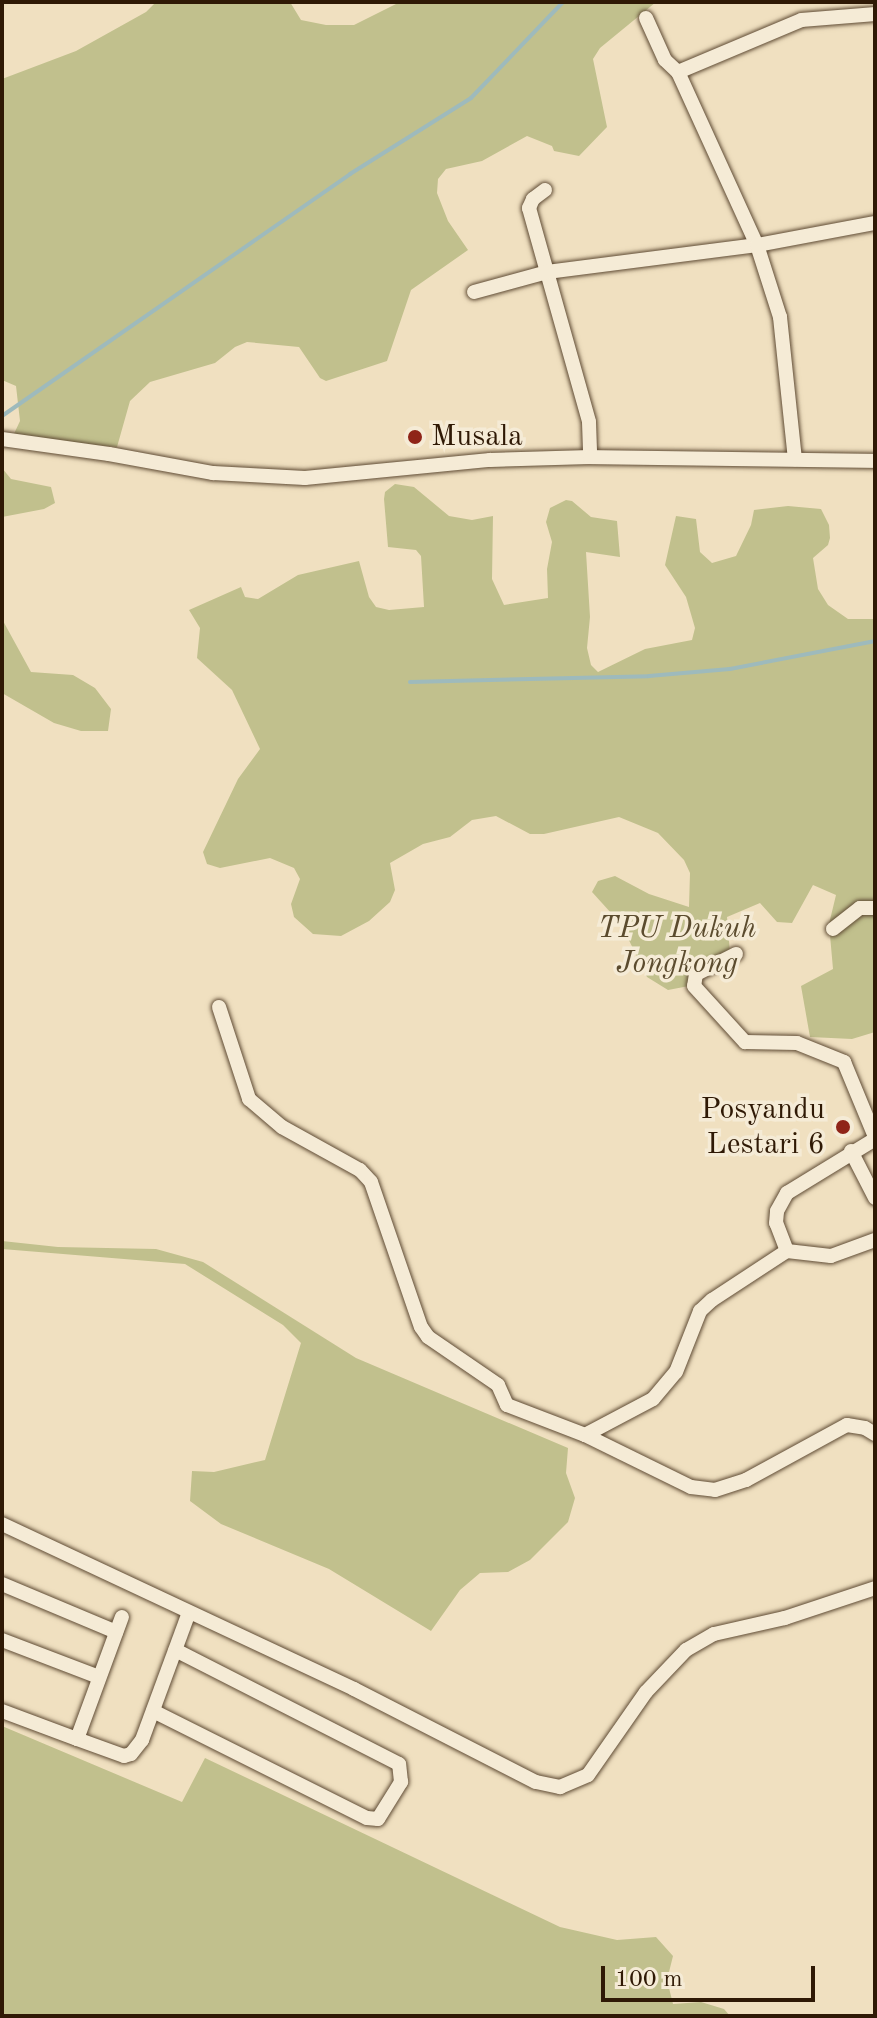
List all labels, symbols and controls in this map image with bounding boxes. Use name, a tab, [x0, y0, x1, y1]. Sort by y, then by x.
place label: Musala	[431, 419, 523, 455]
marker: Musala	[406, 428, 424, 446]
park label: TPU Dukuh Jongkong	[598, 911, 756, 982]
place label: Posyandu Lestari 6	[701, 1092, 825, 1162]
marker: Posyandu Lestari 6	[832, 1116, 854, 1138]
scale bar	[605, 1950, 819, 2000]
text: 100 m	[615, 1968, 683, 1992]

